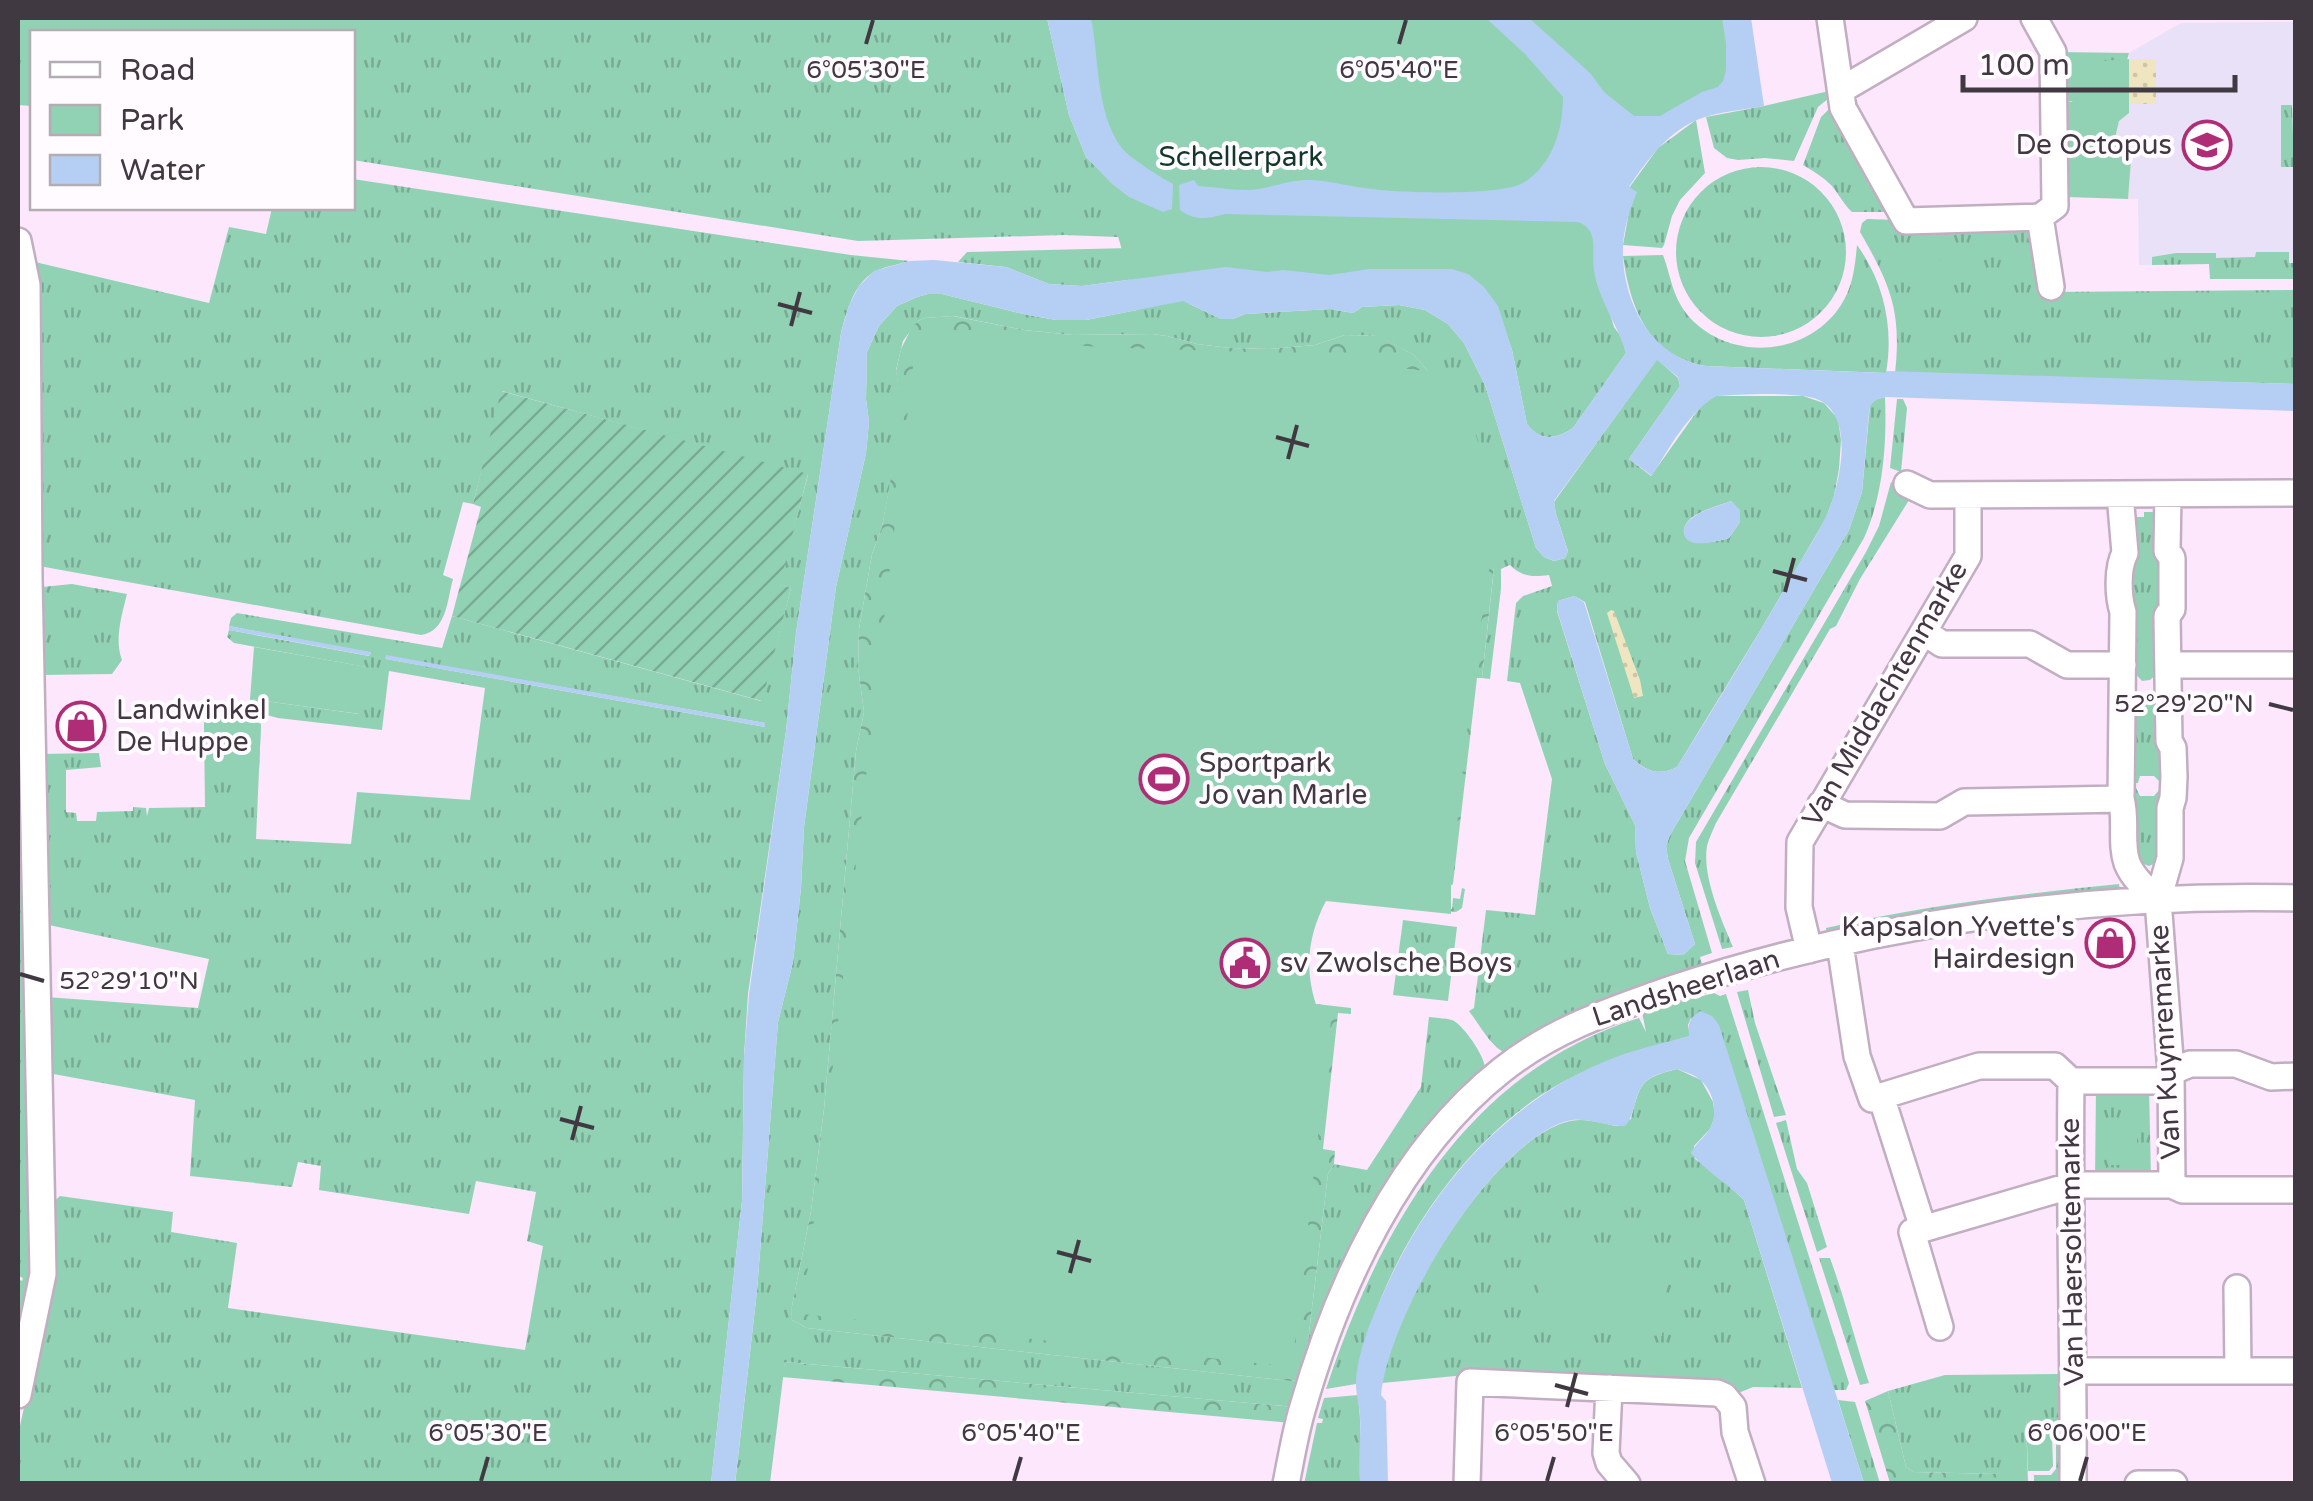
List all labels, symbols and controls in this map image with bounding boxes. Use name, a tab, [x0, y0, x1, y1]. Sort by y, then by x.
legend	[30, 30, 355, 210]
scale bar	[1963, 30, 2236, 92]
text: 100 m	[1978, 47, 2070, 84]
text: Road	[120, 52, 195, 89]
text: 6°05'30"E	[806, 55, 926, 85]
text: 6°05'40"E	[1339, 55, 1459, 85]
text: Park	[120, 102, 184, 139]
school or university icon: De Octopus	[2181, 119, 2233, 171]
place label: De Octopus	[2016, 128, 2172, 162]
park label: Schellerpark	[1159, 140, 1323, 174]
text: Water	[120, 152, 206, 189]
street label: Van Middachtenmarke	[1795, 555, 1975, 833]
text: 52°29'20"N	[2114, 689, 2254, 719]
place label: Landwinkel De Huppe	[116, 693, 267, 759]
shop icon: Landwinkel De Huppe	[55, 700, 107, 752]
place label: Sportpark Jo van Marle	[1199, 746, 1367, 812]
sports icon: Sportpark Jo van Marle	[1138, 753, 1190, 805]
place label: Kapsalon Yvette's Hairdesign	[1841, 910, 2075, 976]
shop icon: Kapsalon Yvette's Hairdesign	[2084, 917, 2136, 969]
street label: Van Kuynremarke	[2142, 924, 2188, 1160]
public building icon: sv Zwolsche Boys	[1219, 937, 1271, 989]
street label: Landsheerlaan	[1588, 942, 1784, 1034]
place label: sv Zwolsche Boys	[1280, 946, 1512, 980]
text: 52°29'10"N	[59, 966, 199, 996]
street label: Van Haersoltemarke	[2053, 1118, 2091, 1386]
text: 6°05'30"E	[428, 1418, 548, 1448]
text: 6°05'40"E	[961, 1418, 1081, 1448]
text: 6°05'50"E	[1494, 1418, 1614, 1448]
text: 6°06'00"E	[2027, 1418, 2147, 1448]

